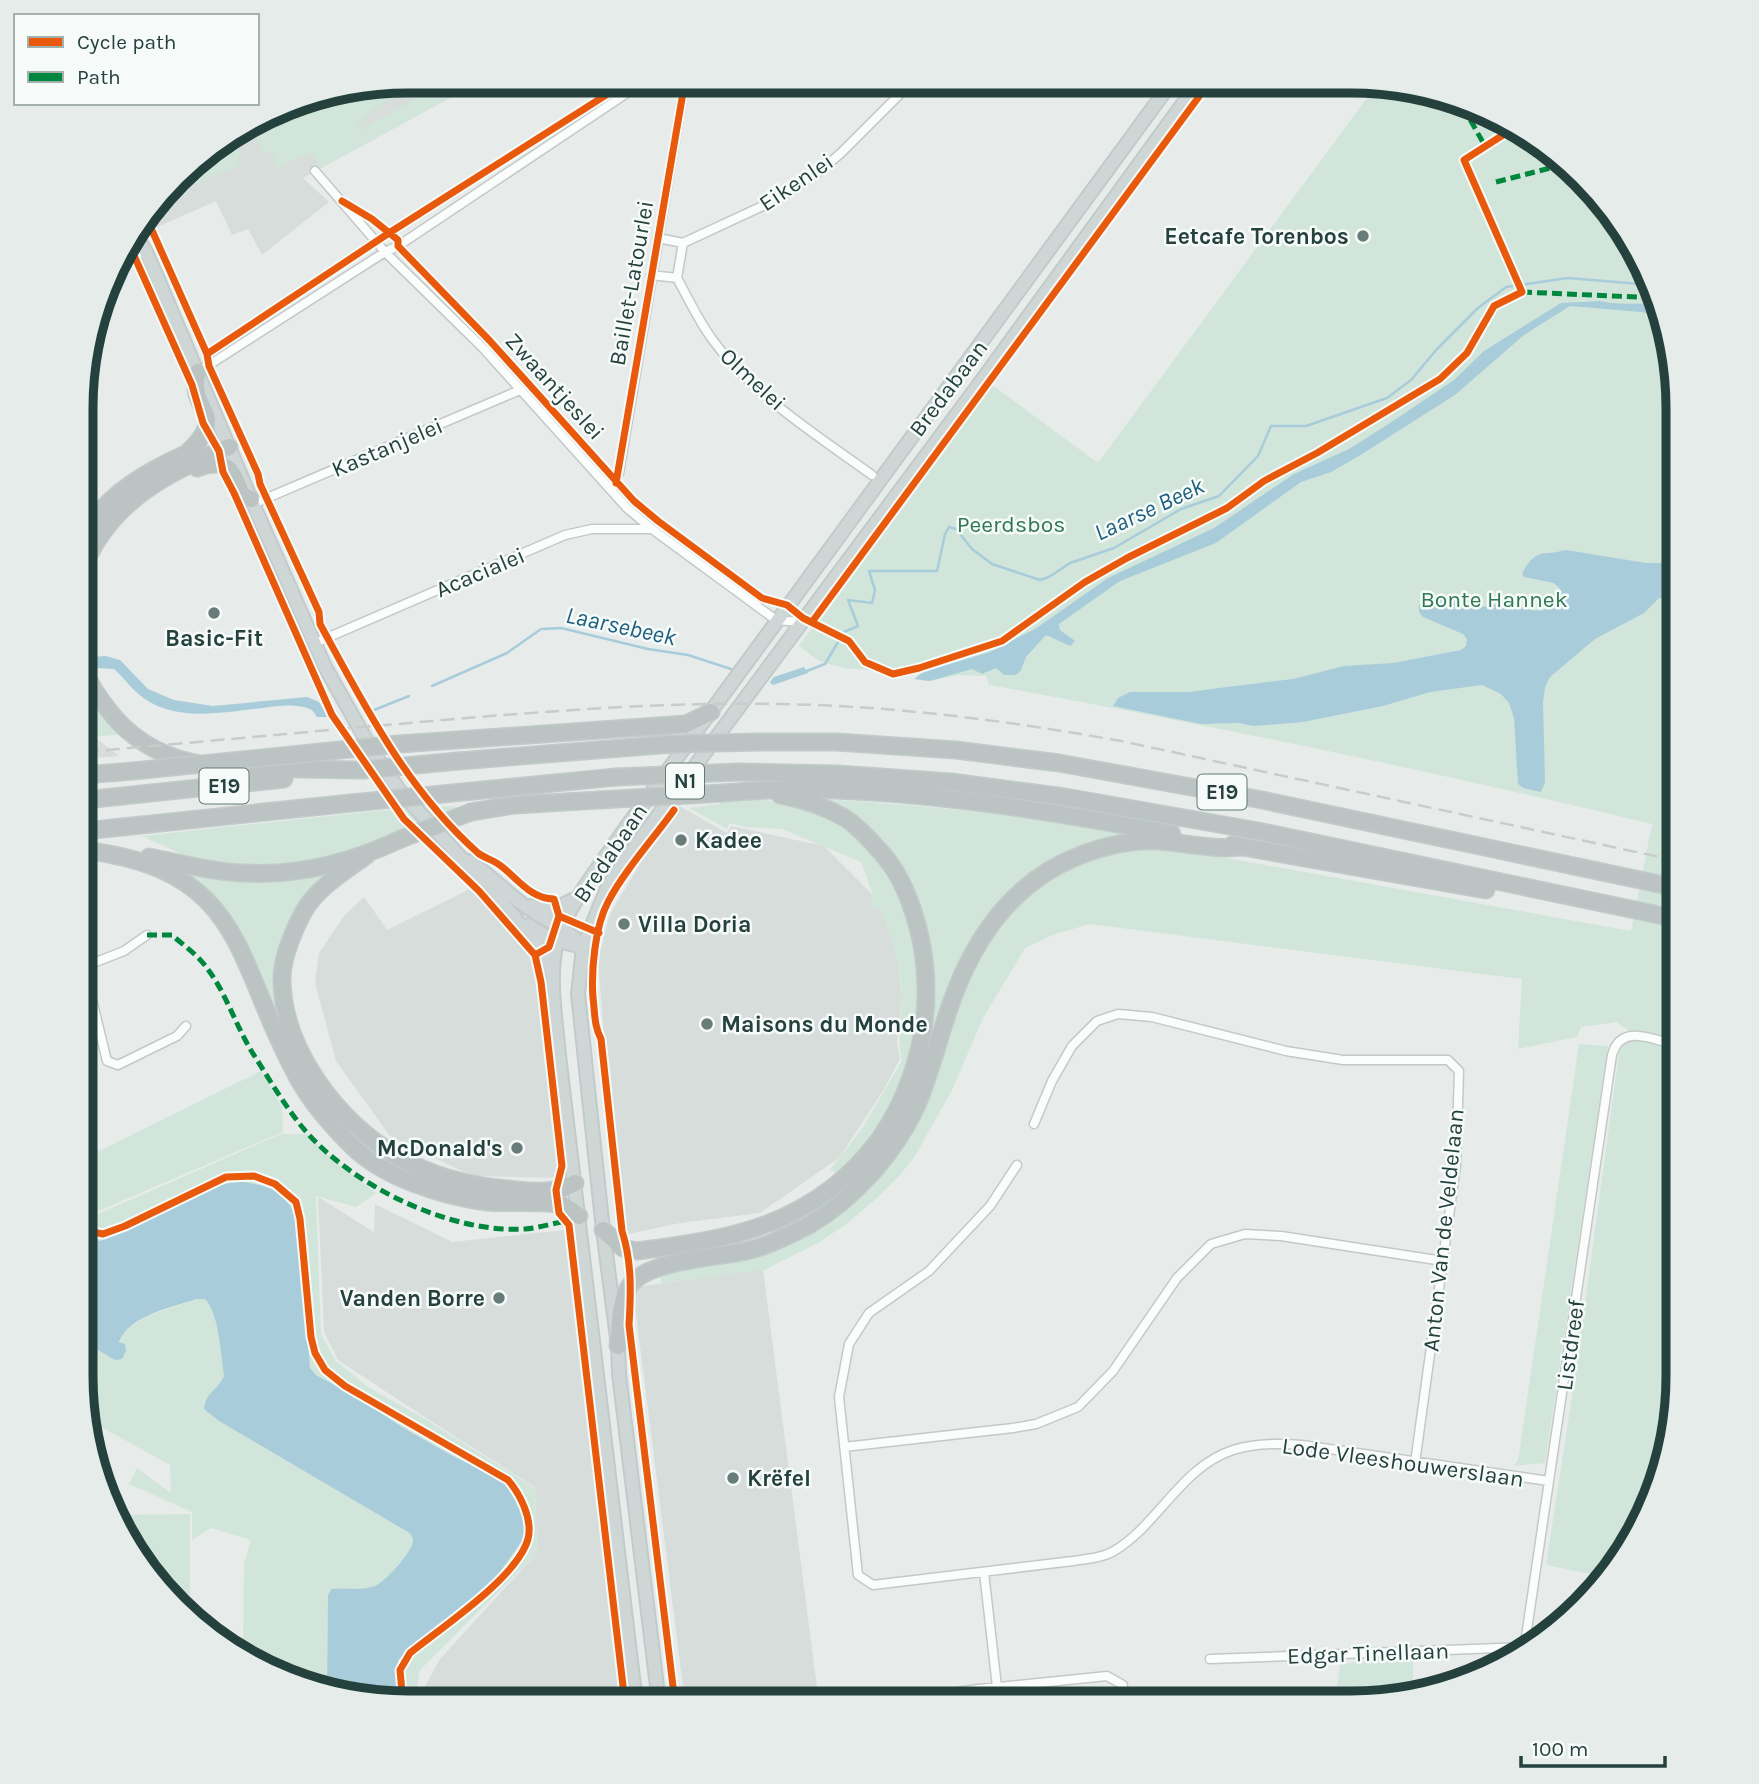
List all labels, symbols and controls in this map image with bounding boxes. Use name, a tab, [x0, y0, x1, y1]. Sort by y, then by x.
legend	[14, 14, 259, 105]
text: Cycle path	[77, 30, 177, 54]
text: Path	[77, 65, 121, 89]
street label: Eikenlei	[754, 148, 838, 217]
street label: Baillet-Latourlei	[604, 198, 659, 368]
place label: Eetcafe Torenbos	[1164, 223, 1349, 250]
marker: Eetcafe Torenbos	[1355, 228, 1371, 244]
street label: Zwaantjeslei	[500, 327, 610, 445]
street label: Bredabaan	[903, 335, 993, 442]
street label: Olmelei	[714, 342, 791, 416]
street label: Kastanjelei	[328, 412, 447, 483]
water label: Laarse Beek	[1090, 471, 1209, 547]
park label: Peerdsbos	[957, 511, 1065, 538]
street label: Acacialei	[432, 542, 529, 603]
park label: Bonte Hannek	[1420, 586, 1568, 613]
water label: Laarsebeek	[563, 601, 679, 652]
marker: Basic-Fit	[206, 605, 222, 621]
place label: Basic-Fit	[165, 625, 263, 652]
road number: N1	[666, 764, 704, 798]
road number: E19	[200, 768, 248, 804]
road number: E19	[1198, 774, 1246, 810]
street label: Bredabaan	[567, 799, 653, 908]
place label: Kadee	[695, 827, 762, 854]
marker: Kadee	[673, 832, 689, 848]
place label: Villa Doria	[638, 911, 752, 938]
marker: Villa Doria	[616, 916, 632, 932]
place label: Maisons du Monde	[721, 1011, 928, 1038]
marker: Maisons du Monde	[699, 1016, 715, 1032]
street label: Anton Van de Veldelaan	[1417, 1107, 1470, 1353]
place label: McDonald's	[377, 1135, 503, 1162]
marker: McDonald's	[509, 1140, 525, 1156]
place label: Vanden Borre	[340, 1285, 485, 1312]
marker: Vanden Borre	[491, 1290, 507, 1306]
street label: Listdreef	[1551, 1298, 1590, 1392]
street label: Lode Vleeshouwerslaan	[1280, 1432, 1526, 1493]
place label: Krëfel	[747, 1465, 811, 1492]
marker: Krëfel	[725, 1470, 741, 1486]
street label: Edgar Tinellaan	[1287, 1637, 1450, 1670]
scale bar	[1521, 1724, 1664, 1768]
text: 100 m	[1532, 1737, 1589, 1761]

